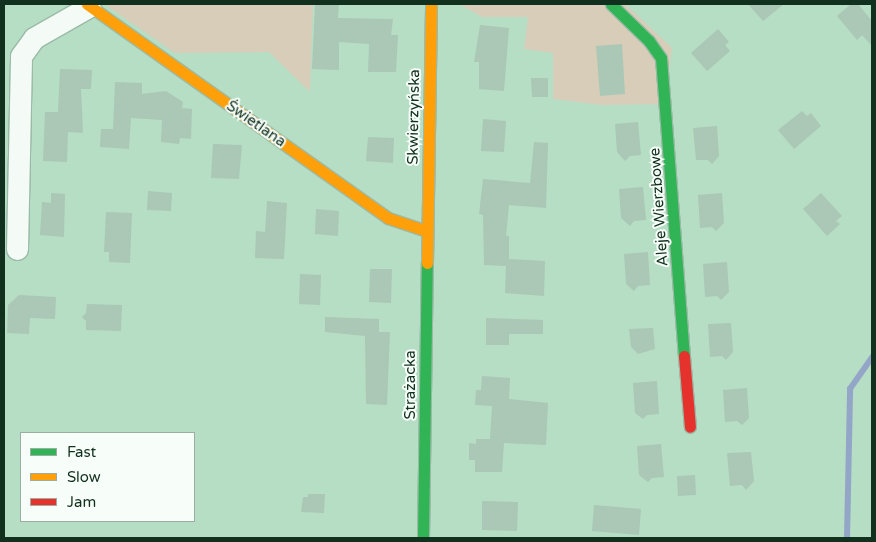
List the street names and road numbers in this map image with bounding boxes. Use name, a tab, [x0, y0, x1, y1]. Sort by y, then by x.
street label: Skwierzyńska	[404, 69, 424, 165]
street label: Świetlana	[223, 97, 289, 151]
street label: Aleje Wierzbowe	[646, 147, 672, 267]
street label: Strażacka	[402, 350, 420, 420]

